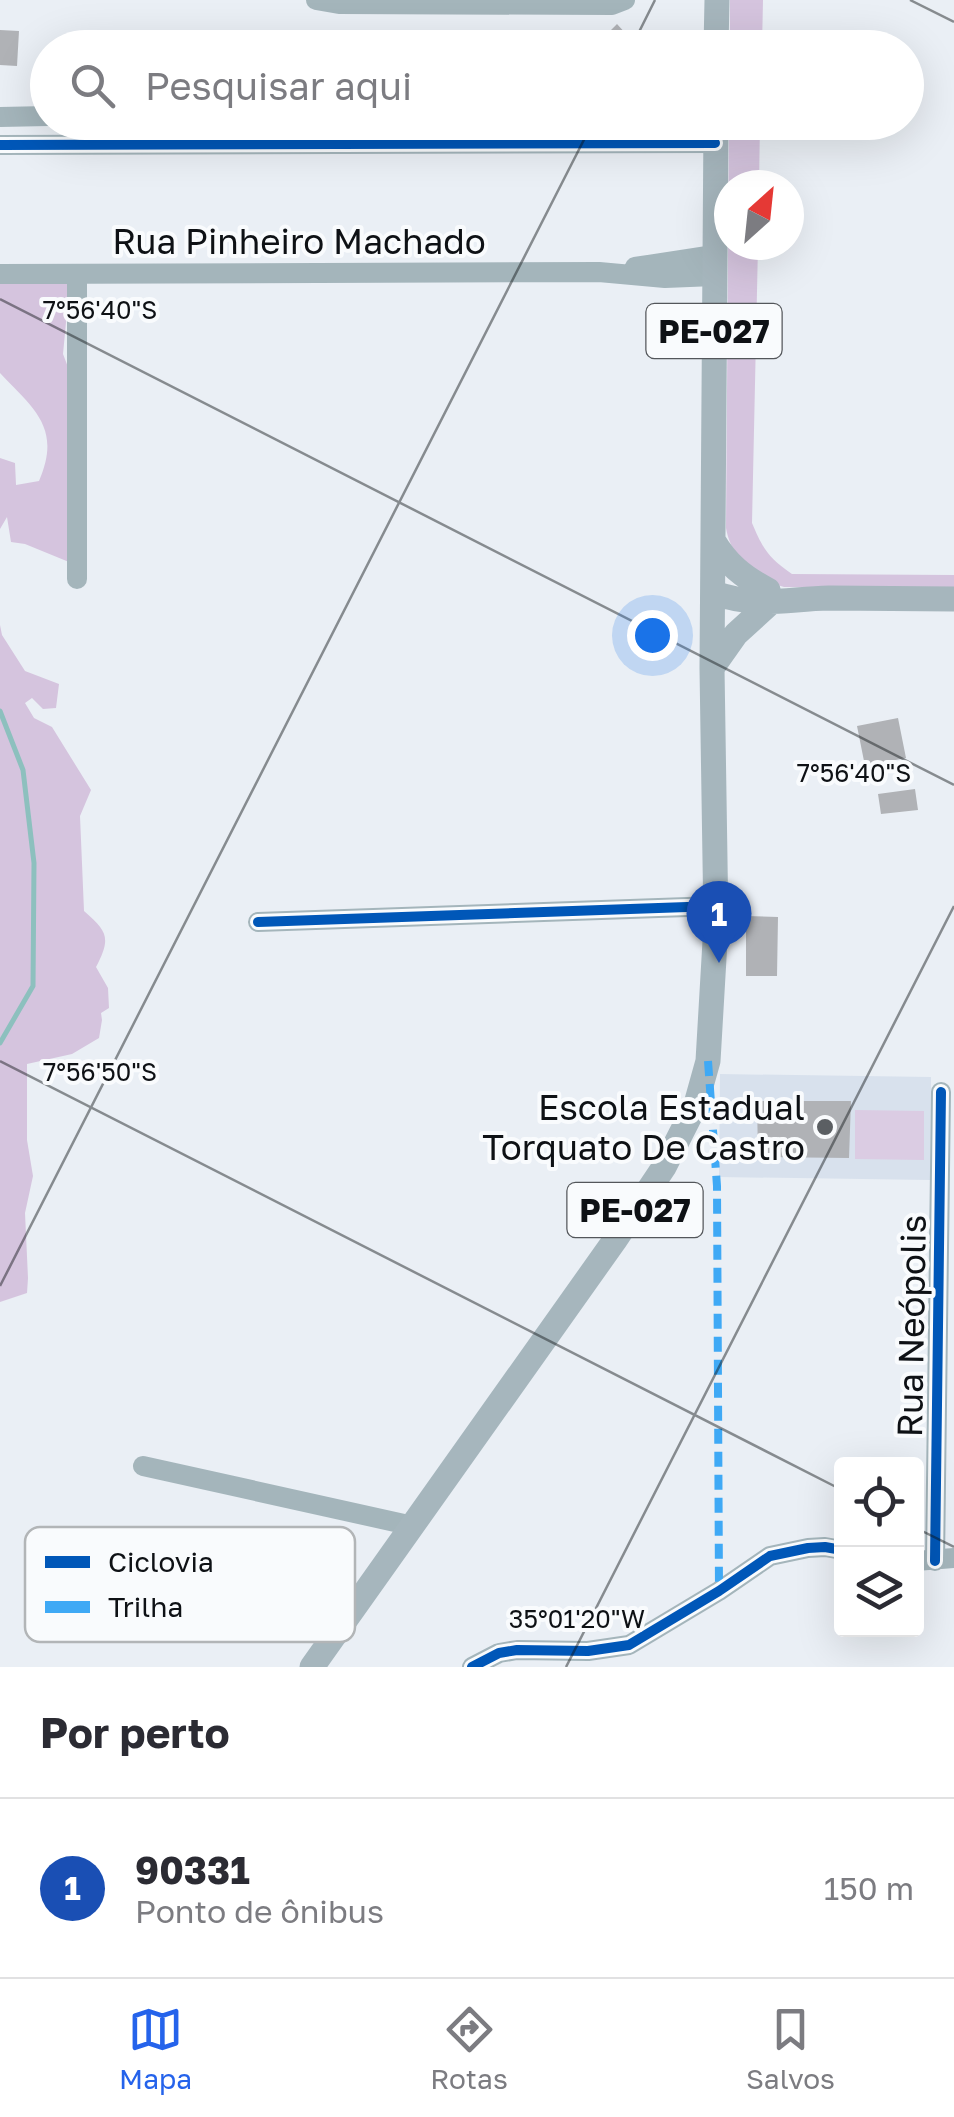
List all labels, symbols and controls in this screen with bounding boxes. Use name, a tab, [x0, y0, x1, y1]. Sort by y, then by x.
search box	[30, 30, 924, 140]
icon: search	[65, 58, 120, 113]
text: Pesquisar aqui	[145, 63, 412, 108]
north arrow	[714, 170, 804, 260]
street label: Rua Pinheiro Machado	[112, 220, 486, 262]
text: 7°56'40"S	[43, 294, 157, 325]
road number: PE-027	[646, 304, 782, 358]
your location	[627, 610, 678, 661]
text: 7°56'40"S	[797, 757, 911, 788]
pin: 1	[686, 880, 752, 963]
text: 7°56'50"S	[43, 1056, 157, 1087]
place label: Escola Estadual Torquato De Castro	[482, 1086, 805, 1168]
marker: Escola Estadual Torquato De Castro	[814, 1116, 836, 1138]
road number: PE-027	[568, 1183, 702, 1237]
street label: Rua Neópolis	[888, 1214, 934, 1438]
map controls	[834, 1457, 924, 1637]
button: locate	[834, 1457, 924, 1547]
legend	[25, 1527, 355, 1642]
text: Ciclovia	[108, 1545, 214, 1578]
button: layers	[834, 1547, 924, 1637]
text: Trilha	[108, 1590, 183, 1623]
text: 35°01'20"W	[509, 1603, 645, 1634]
text: Por perto	[40, 1707, 230, 1757]
text: 90331	[135, 1847, 250, 1892]
text: 1	[64, 1869, 81, 1907]
text: 150 m	[824, 1869, 914, 1907]
text: Ponto de ônibus	[135, 1892, 384, 1930]
tab: Mapa	[119, 2002, 192, 2095]
tab: Rotas	[430, 2002, 508, 2095]
tab: Salvos	[746, 2002, 835, 2095]

